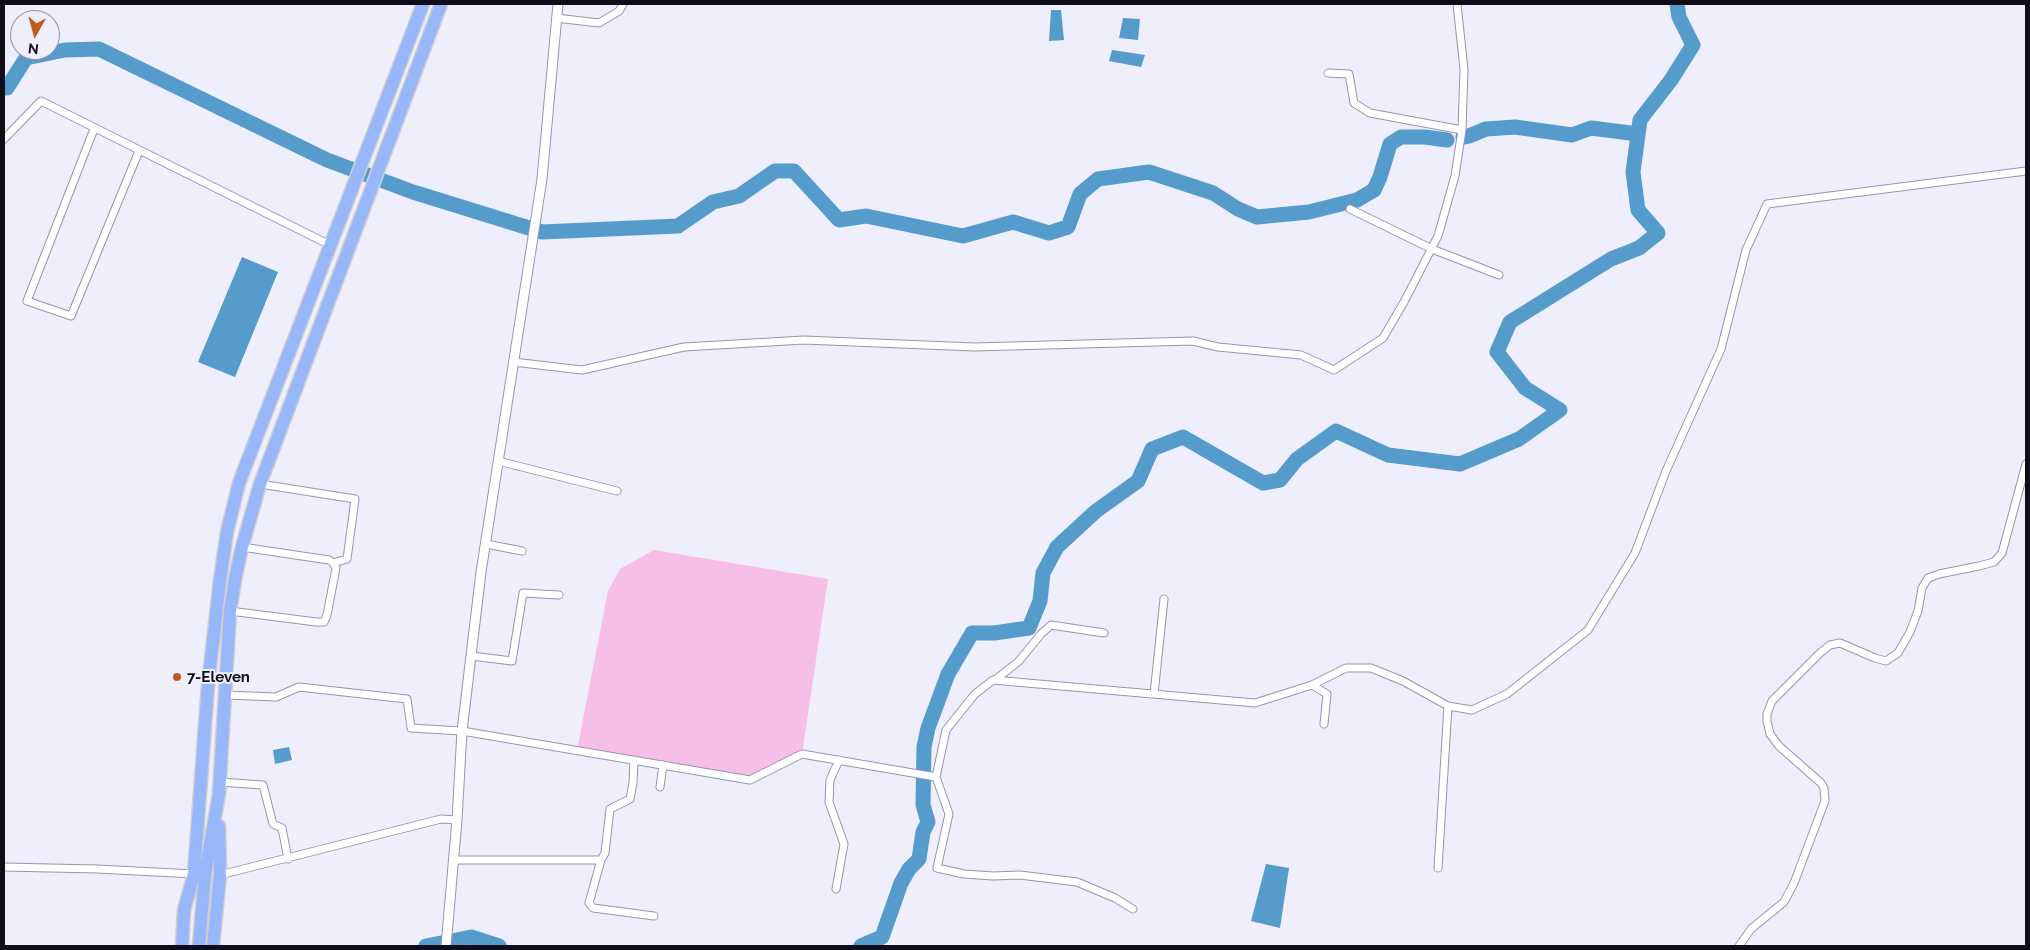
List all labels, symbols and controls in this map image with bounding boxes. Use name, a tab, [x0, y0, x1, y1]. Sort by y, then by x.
north arrow	[10, 10, 60, 60]
text: N	[27, 40, 40, 57]
place label: 7-Eleven	[187, 668, 250, 686]
marker: 7-Eleven	[171, 671, 183, 683]

